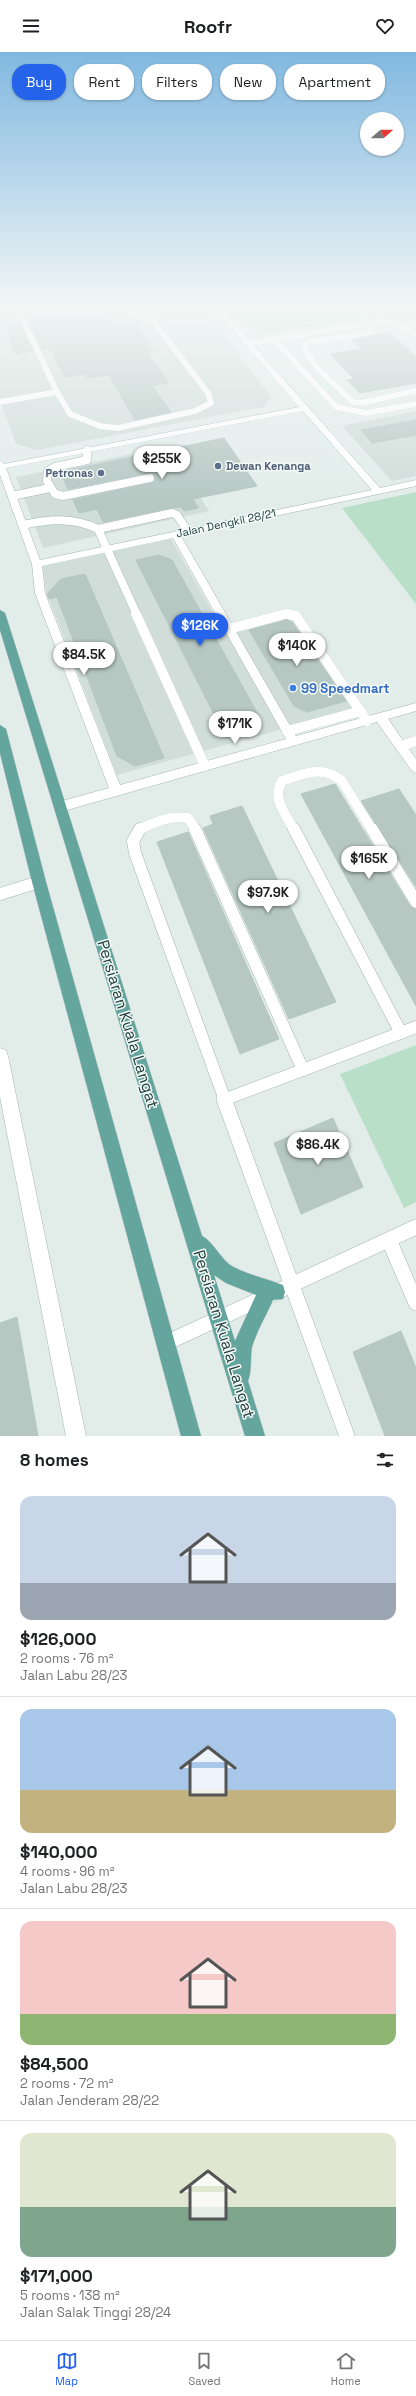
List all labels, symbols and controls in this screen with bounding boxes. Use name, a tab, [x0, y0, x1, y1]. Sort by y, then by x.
icon: menu	[20, 15, 42, 37]
text: Roofr	[184, 15, 232, 38]
icon: heart	[374, 15, 396, 37]
chip: Buy	[12, 64, 66, 100]
chip: Rent	[74, 64, 134, 100]
chip: Filters	[142, 64, 212, 100]
chip: New	[220, 64, 276, 100]
chip: Apartment	[284, 64, 385, 100]
north arrow	[360, 112, 404, 156]
map controls	[360, 112, 404, 156]
pin: $255K	[134, 446, 190, 480]
text: $255K	[142, 450, 182, 467]
place label: Dewan Kenanga	[226, 459, 311, 473]
marker: Dewan Kenanga	[213, 461, 223, 471]
place label: Petronas	[46, 466, 93, 480]
marker: Petronas	[96, 468, 106, 478]
street label: Jalan Dengkil 28/21	[175, 506, 277, 540]
pin: $126K	[172, 613, 228, 647]
text: $126K	[181, 617, 219, 634]
pin: $140K	[269, 633, 325, 667]
text: $140K	[278, 637, 316, 654]
pin: $84.5K	[51, 642, 117, 676]
text: $84.5K	[62, 646, 106, 663]
place label: 99 Speedmart	[301, 680, 390, 697]
marker: 99 Speedmart	[288, 683, 298, 693]
pin: $171K	[207, 711, 263, 745]
text: $171K	[218, 715, 252, 732]
pin: $165K	[341, 846, 397, 880]
text: $165K	[350, 850, 388, 867]
pin: $97.9K	[235, 880, 301, 914]
text: $97.9K	[247, 884, 289, 901]
street label: Persiaran Kuala Langat	[92, 937, 164, 1111]
pin: $86.4K	[285, 1132, 351, 1166]
text: $86.4K	[296, 1136, 340, 1153]
street label: Persiaran Kuala Langat	[188, 1247, 260, 1421]
text: 8 homes	[20, 1449, 89, 1471]
icon: filters	[374, 1449, 396, 1471]
icon: home	[172, 1522, 244, 1594]
text: $126,000	[20, 1628, 96, 1650]
text: 2 rooms · 76 m²	[20, 1650, 114, 1667]
text: Jalan Labu 28/23	[20, 1667, 127, 1684]
icon: home	[172, 1735, 244, 1807]
text: $140,000	[20, 1841, 97, 1863]
text: 4 rooms · 96 m²	[20, 1863, 115, 1880]
text: Jalan Labu 28/23	[20, 1880, 127, 1897]
icon: home	[172, 1947, 244, 2019]
text: $84,500	[20, 2053, 89, 2075]
text: 2 rooms · 72 m²	[20, 2075, 113, 2092]
text: Jalan Jenderam 28/22	[20, 2092, 159, 2109]
icon: home	[172, 2159, 244, 2231]
text: $171,000	[20, 2265, 93, 2287]
text: 5 rooms · 138 m²	[20, 2287, 120, 2304]
text: Jalan Salak Tinggi 28/24	[20, 2304, 171, 2321]
tab: Map	[55, 2350, 78, 2388]
tab: Saved	[188, 2350, 221, 2388]
tab: Home	[331, 2350, 361, 2388]

